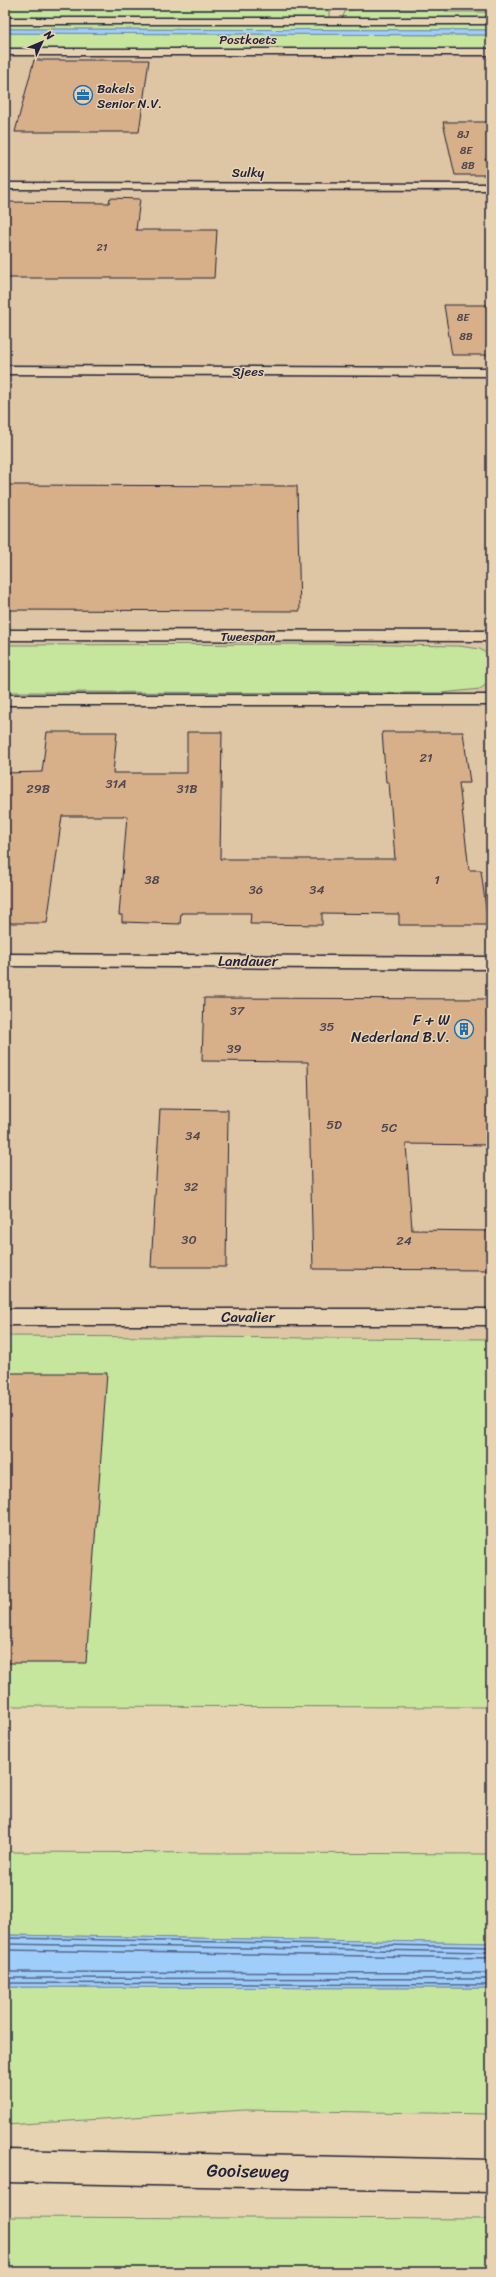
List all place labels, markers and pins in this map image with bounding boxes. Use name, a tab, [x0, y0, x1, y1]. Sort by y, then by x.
place label: Bakels Senior N.V.	[97, 77, 162, 115]
office icon: Bakels Senior N.V.	[72, 84, 94, 106]
place label: F + W Nederland B.V.	[351, 1007, 450, 1050]
building icon: F + W Nederland B.V.	[453, 1018, 475, 1040]

